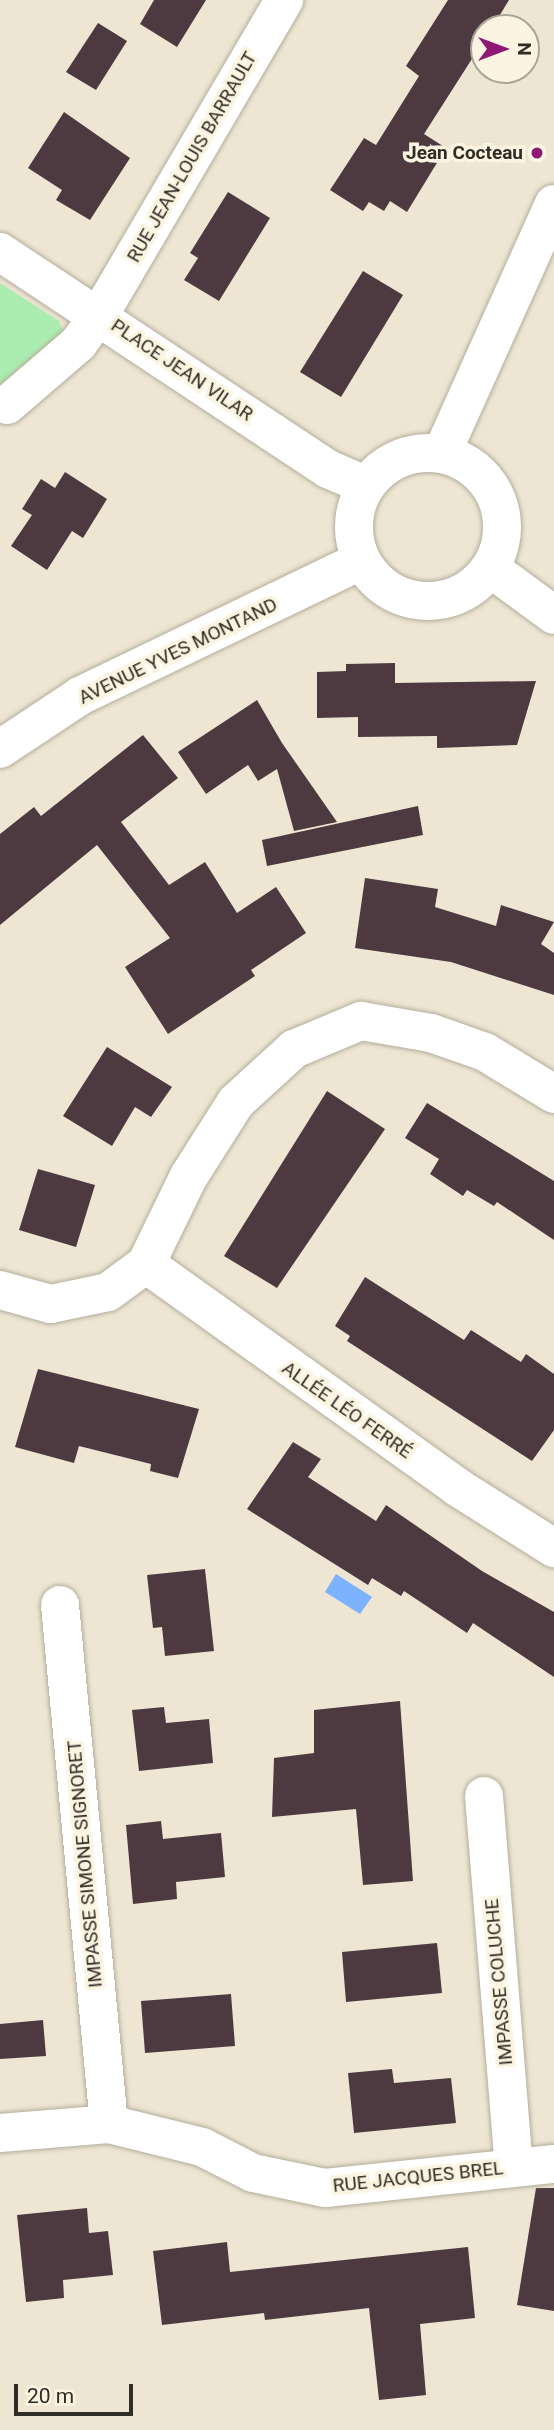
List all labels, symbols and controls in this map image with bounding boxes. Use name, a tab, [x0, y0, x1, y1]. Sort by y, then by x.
north arrow	[470, 14, 540, 84]
text: N	[513, 42, 536, 56]
street label: RUE JEAN-LOUIS BARRAULT	[122, 48, 262, 266]
place label: Jean Cocteau	[406, 142, 523, 164]
marker: Jean Cocteau	[529, 145, 545, 161]
street label: PLACE JEAN VILAR	[107, 314, 257, 426]
street label: AVENUE YVES MONTAND	[75, 593, 281, 709]
street label: ALLÉE LÉO FERRÉ	[278, 1357, 416, 1463]
street label: IMPASSE SIMONE SIGNORET	[63, 1739, 107, 1989]
street label: IMPASSE COLUCHE	[480, 1898, 518, 2066]
street label: RUE JACQUES BREL	[332, 2157, 504, 2197]
scale bar	[18, 2370, 136, 2414]
text: 20 m	[27, 2384, 74, 2408]

